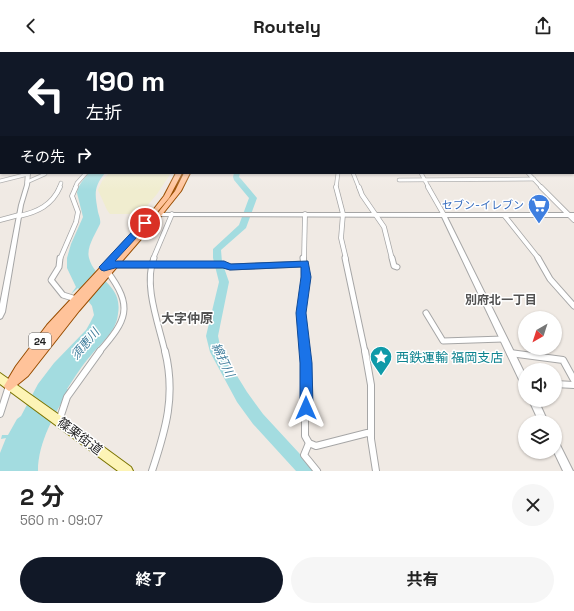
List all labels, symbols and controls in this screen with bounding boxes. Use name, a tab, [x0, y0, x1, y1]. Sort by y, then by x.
icon: back	[20, 15, 42, 37]
text: Routely	[253, 15, 321, 38]
icon: share	[532, 15, 554, 37]
text: 190 m	[86, 63, 165, 99]
icon: left	[20, 68, 72, 120]
text: 左折	[86, 101, 122, 124]
icon: right	[73, 144, 95, 166]
text: その先	[20, 147, 65, 166]
supermarket icon: セブン-イレブン	[526, 192, 552, 225]
place label: セブン-イレブン	[442, 198, 524, 212]
pin	[128, 206, 162, 240]
icon: arrive	[134, 212, 156, 234]
district label: 別府北一丁目	[465, 292, 537, 308]
district label: 大字仲原	[161, 310, 213, 327]
north arrow	[518, 311, 562, 355]
map controls	[518, 311, 562, 459]
water label: 須恵川	[67, 324, 104, 363]
road number: 24	[29, 333, 51, 349]
water label: 綿打川	[208, 340, 239, 381]
place icon: 西鉄運輸 福岡支店	[368, 344, 394, 377]
place label: 西鉄運輸 福岡支店	[396, 349, 503, 366]
button: sound	[518, 363, 562, 407]
position arrow	[285, 387, 327, 429]
street label: 篠栗街道	[54, 414, 106, 458]
button: layers	[518, 415, 562, 459]
text: 2 分	[20, 481, 64, 512]
button: close	[512, 484, 554, 526]
text: 560 m · 09:07	[20, 512, 103, 529]
button: 終了	[20, 557, 283, 603]
button: 共有	[291, 557, 554, 603]

